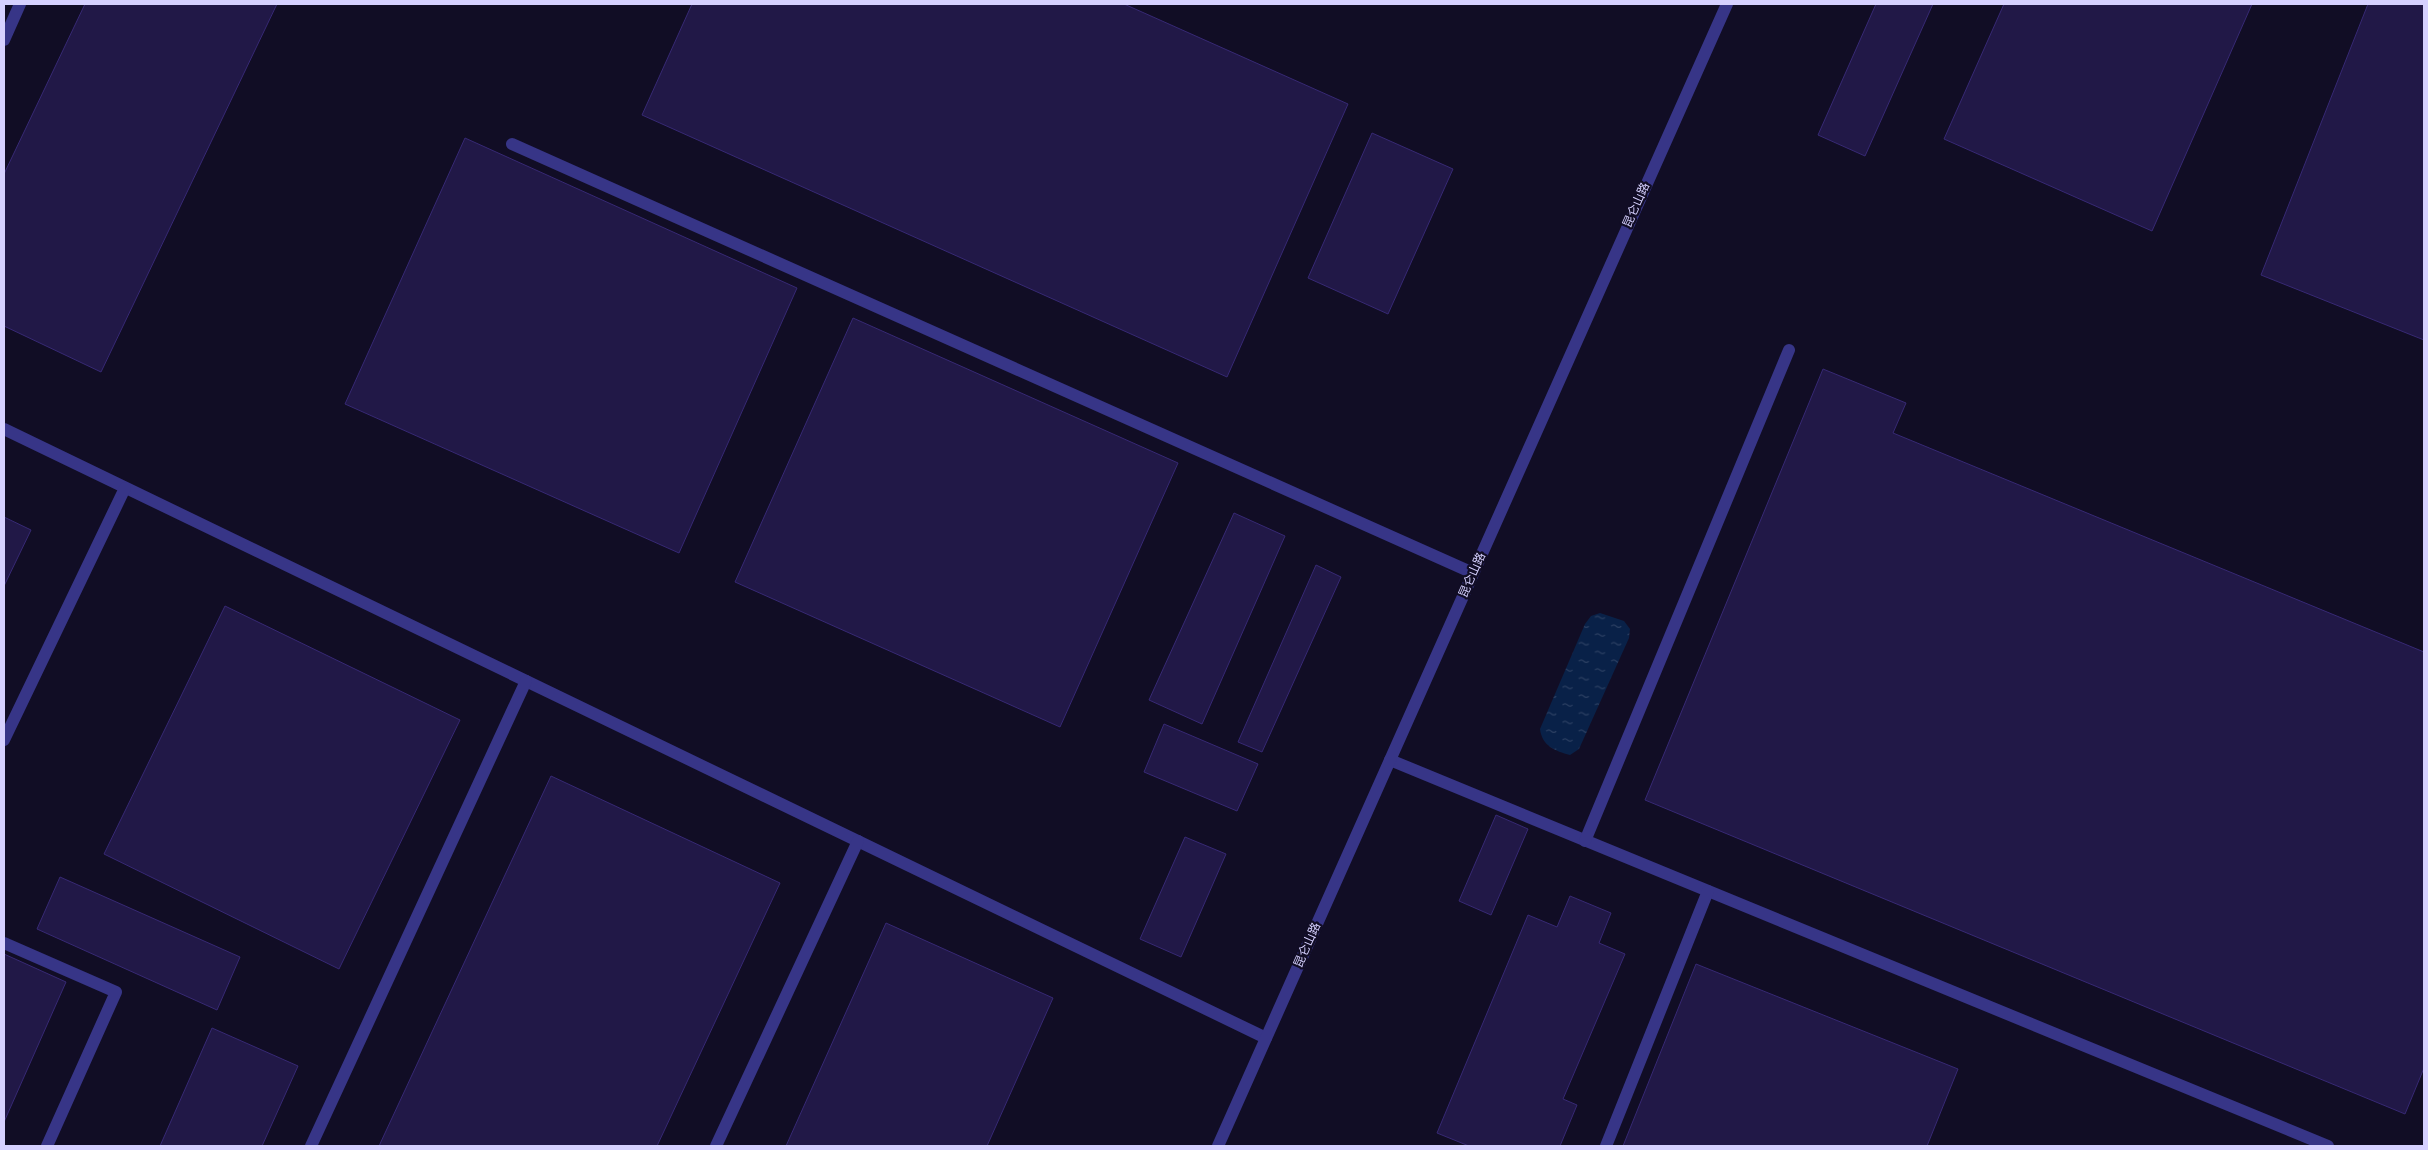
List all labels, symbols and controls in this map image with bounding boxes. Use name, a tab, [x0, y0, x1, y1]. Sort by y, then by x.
street label: 昆仑山路	[1620, 180, 1651, 229]
street label: 昆仑山路	[1456, 550, 1487, 599]
street label: 昆仑山路	[1291, 920, 1322, 969]

